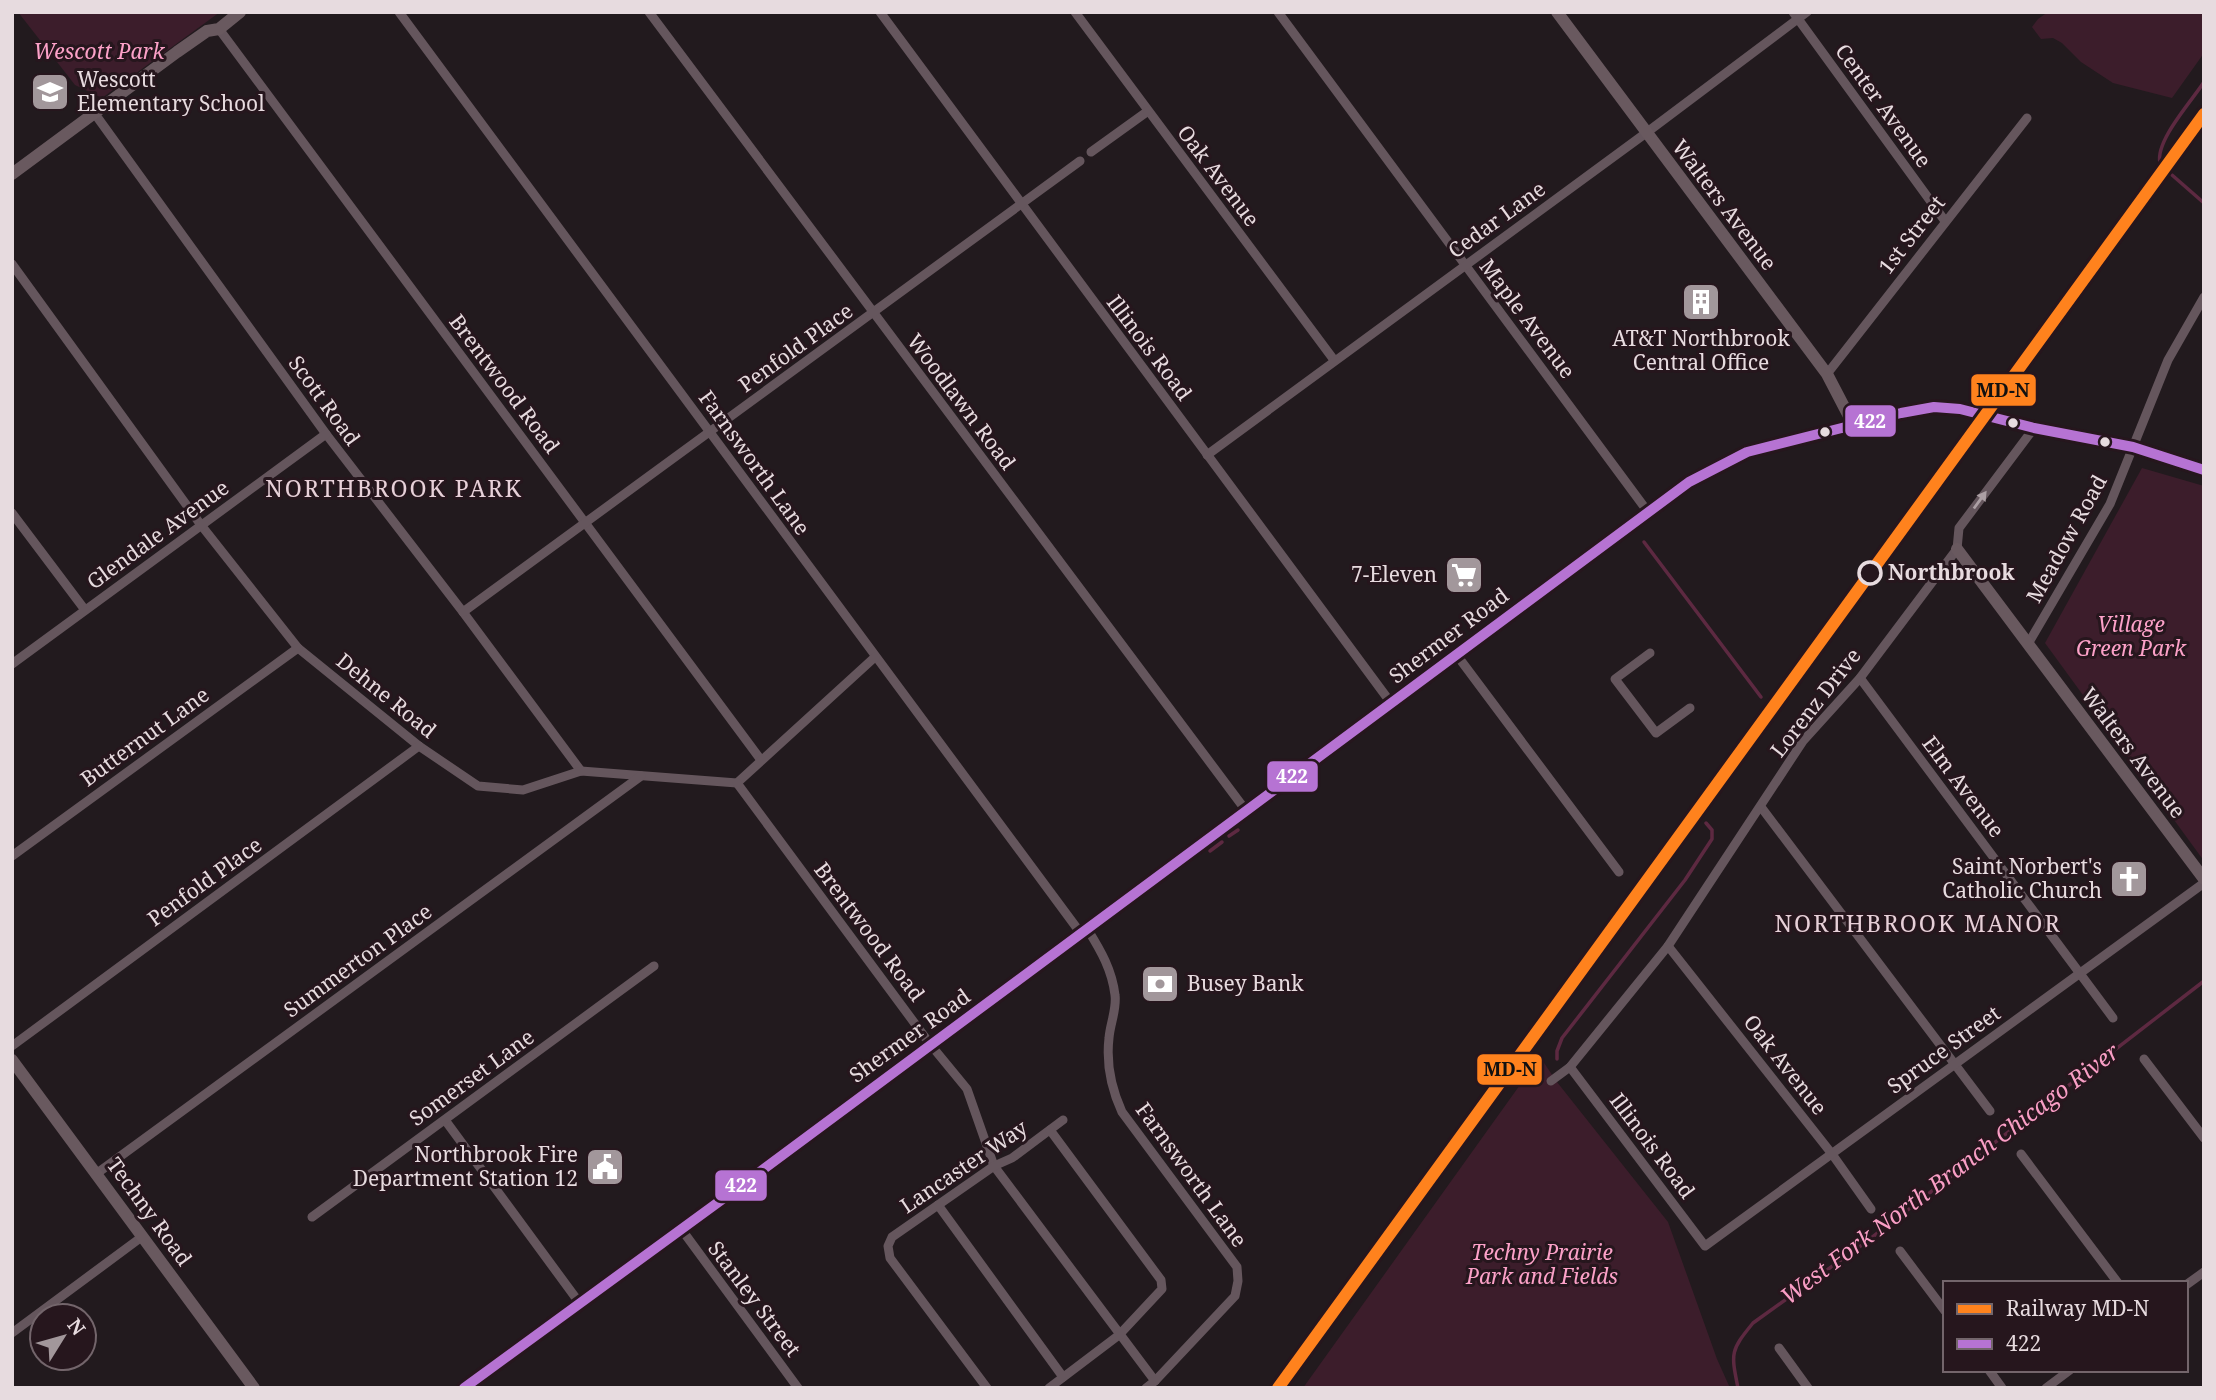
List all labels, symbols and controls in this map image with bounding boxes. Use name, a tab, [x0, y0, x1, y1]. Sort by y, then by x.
park label: Wescott Park	[34, 37, 166, 65]
street label: Center Avenue	[1829, 38, 1938, 173]
place label: Wescott Elementary School	[77, 65, 265, 117]
school or university icon: Wescott Elementary School	[29, 71, 71, 113]
street label: Oak Avenue	[1171, 119, 1266, 232]
street label: Walters Avenue	[1666, 133, 1783, 276]
street label: Cedar Lane	[1442, 174, 1551, 264]
street label: 1st Street	[1872, 189, 1951, 280]
street label: Maple Avenue	[1474, 253, 1582, 384]
building icon: AT&T Northbrook Central Office	[1680, 281, 1722, 323]
street label: Illinois Road	[1101, 289, 1199, 406]
street label: Penfold Place	[733, 296, 858, 398]
street label: Brentwood Road	[443, 308, 566, 459]
place label: AT&T Northbrook Central Office	[1612, 324, 1790, 376]
street label: Woodlawn Road	[901, 328, 1022, 475]
street label: Scott Road	[283, 350, 367, 451]
line badge: MD-N	[1970, 373, 2037, 407]
text: MD-N	[1976, 377, 2030, 403]
street label: Farnsworth Lane	[693, 385, 817, 540]
line badge: 422	[1844, 404, 1897, 438]
text: 422	[1854, 408, 1886, 434]
unlabelled marker	[2006, 416, 2020, 430]
unlabelled marker	[1818, 425, 1832, 439]
unlabelled marker	[2098, 435, 2112, 449]
street label: Meadow Road	[2019, 470, 2113, 607]
district label: NORTHBROOK PARK	[265, 472, 523, 504]
street label: Glendale Avenue	[81, 473, 234, 595]
one-way arrow	[1973, 491, 1987, 509]
supermarket icon: 7-Eleven	[1443, 554, 1485, 596]
place label: Northbrook	[1888, 558, 2015, 586]
place label: 7-Eleven	[1351, 560, 1437, 588]
marker: Northbrook	[1858, 561, 1882, 585]
street label: Shermer Road	[1383, 581, 1514, 689]
park label: Village Green Park	[2076, 610, 2187, 662]
street label: Lorenz Drive	[1764, 642, 1867, 763]
street label: Dehne Road	[331, 646, 442, 744]
street label: Butternut Lane	[75, 680, 214, 792]
street label: Walters Avenue	[2075, 681, 2192, 824]
street label: Elm Avenue	[1917, 730, 2011, 843]
line badge: 422	[1266, 760, 1319, 793]
text: 422	[1276, 763, 1308, 789]
street label: Penfold Place	[142, 830, 267, 932]
place label: Saint Norbert's Catholic Church	[1942, 852, 2102, 904]
street label: Brentwood Road	[808, 856, 931, 1007]
church icon: Saint Norbert's Catholic Church	[2108, 858, 2150, 900]
street label: Summerton Place	[278, 897, 437, 1023]
district label: NORTHBROOK MANOR	[1775, 907, 2061, 939]
bank icon: Busey Bank	[1139, 963, 1181, 1005]
place label: Busey Bank	[1187, 969, 1304, 997]
street label: Shermer Road	[843, 982, 976, 1089]
street label: Spruce Street	[1881, 999, 2005, 1100]
street label: Oak Avenue	[1738, 1008, 1834, 1120]
street label: Somerset Lane	[403, 1022, 539, 1132]
water label: West Fork North Branch Chicago River	[1774, 1035, 2125, 1311]
line badge: MD-N	[1476, 1053, 1543, 1086]
text: MD-N	[1483, 1056, 1537, 1082]
street label: Illinois Road	[1604, 1087, 1702, 1204]
street label: Farnsworth Lane	[1130, 1097, 1254, 1252]
street label: Lancaster Way	[894, 1113, 1033, 1219]
place label: Northbrook Fire Department Station 12	[353, 1140, 578, 1192]
public building icon: Northbrook Fire Department Station 12	[584, 1146, 626, 1188]
street label: Techny Road	[101, 1151, 199, 1271]
line badge: 422	[714, 1169, 768, 1202]
text: 422	[725, 1172, 757, 1198]
street label: Stanley Street	[702, 1235, 807, 1362]
park label: Techny Prairie Park and Fields	[1465, 1238, 1618, 1290]
legend	[1943, 1281, 2188, 1372]
text: Railway MD-N	[2006, 1294, 2149, 1322]
north arrow	[28, 1302, 98, 1372]
text: N	[62, 1313, 91, 1341]
text: 422	[2006, 1329, 2041, 1357]

